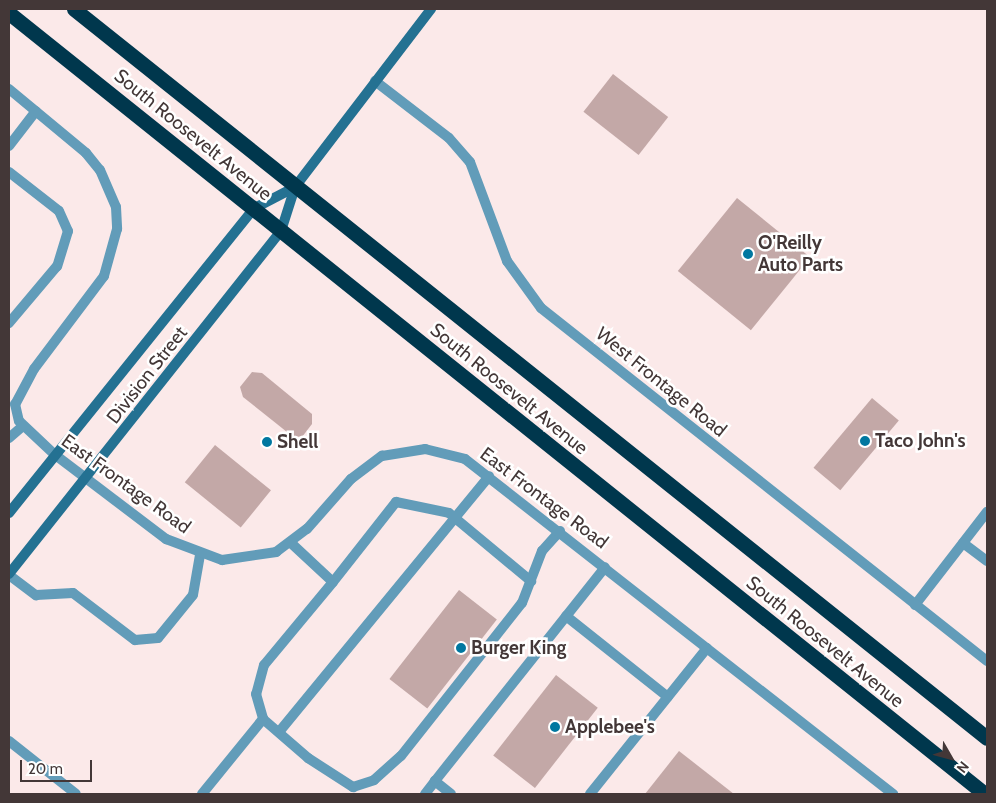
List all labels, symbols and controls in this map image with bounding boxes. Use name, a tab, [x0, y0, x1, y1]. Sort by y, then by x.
street label: South Roosevelt Avenue	[110, 64, 276, 206]
place label: O'Reilly Auto Parts	[758, 232, 843, 276]
marker: O'Reilly Auto Parts	[742, 248, 754, 260]
street label: South Roosevelt Avenue	[426, 318, 592, 460]
street label: Division Street	[102, 322, 192, 428]
street label: West Frontage Road	[591, 322, 731, 442]
street label: East Frontage Road	[57, 429, 195, 539]
place label: Taco John's	[875, 430, 966, 452]
place label: Shell	[277, 431, 318, 453]
marker: Taco John's	[859, 435, 871, 447]
marker: Shell	[261, 436, 273, 448]
street label: East Frontage Road	[476, 443, 612, 553]
street label: South Roosevelt Avenue	[742, 571, 908, 713]
place label: Burger King	[471, 637, 566, 659]
marker: Burger King	[455, 642, 467, 654]
place label: Applebee's	[565, 716, 655, 738]
marker: Applebee's	[549, 721, 561, 733]
north arrow	[926, 733, 976, 783]
scale bar	[22, 750, 95, 782]
text: N	[953, 758, 973, 777]
text: 20 m	[28, 760, 63, 778]

